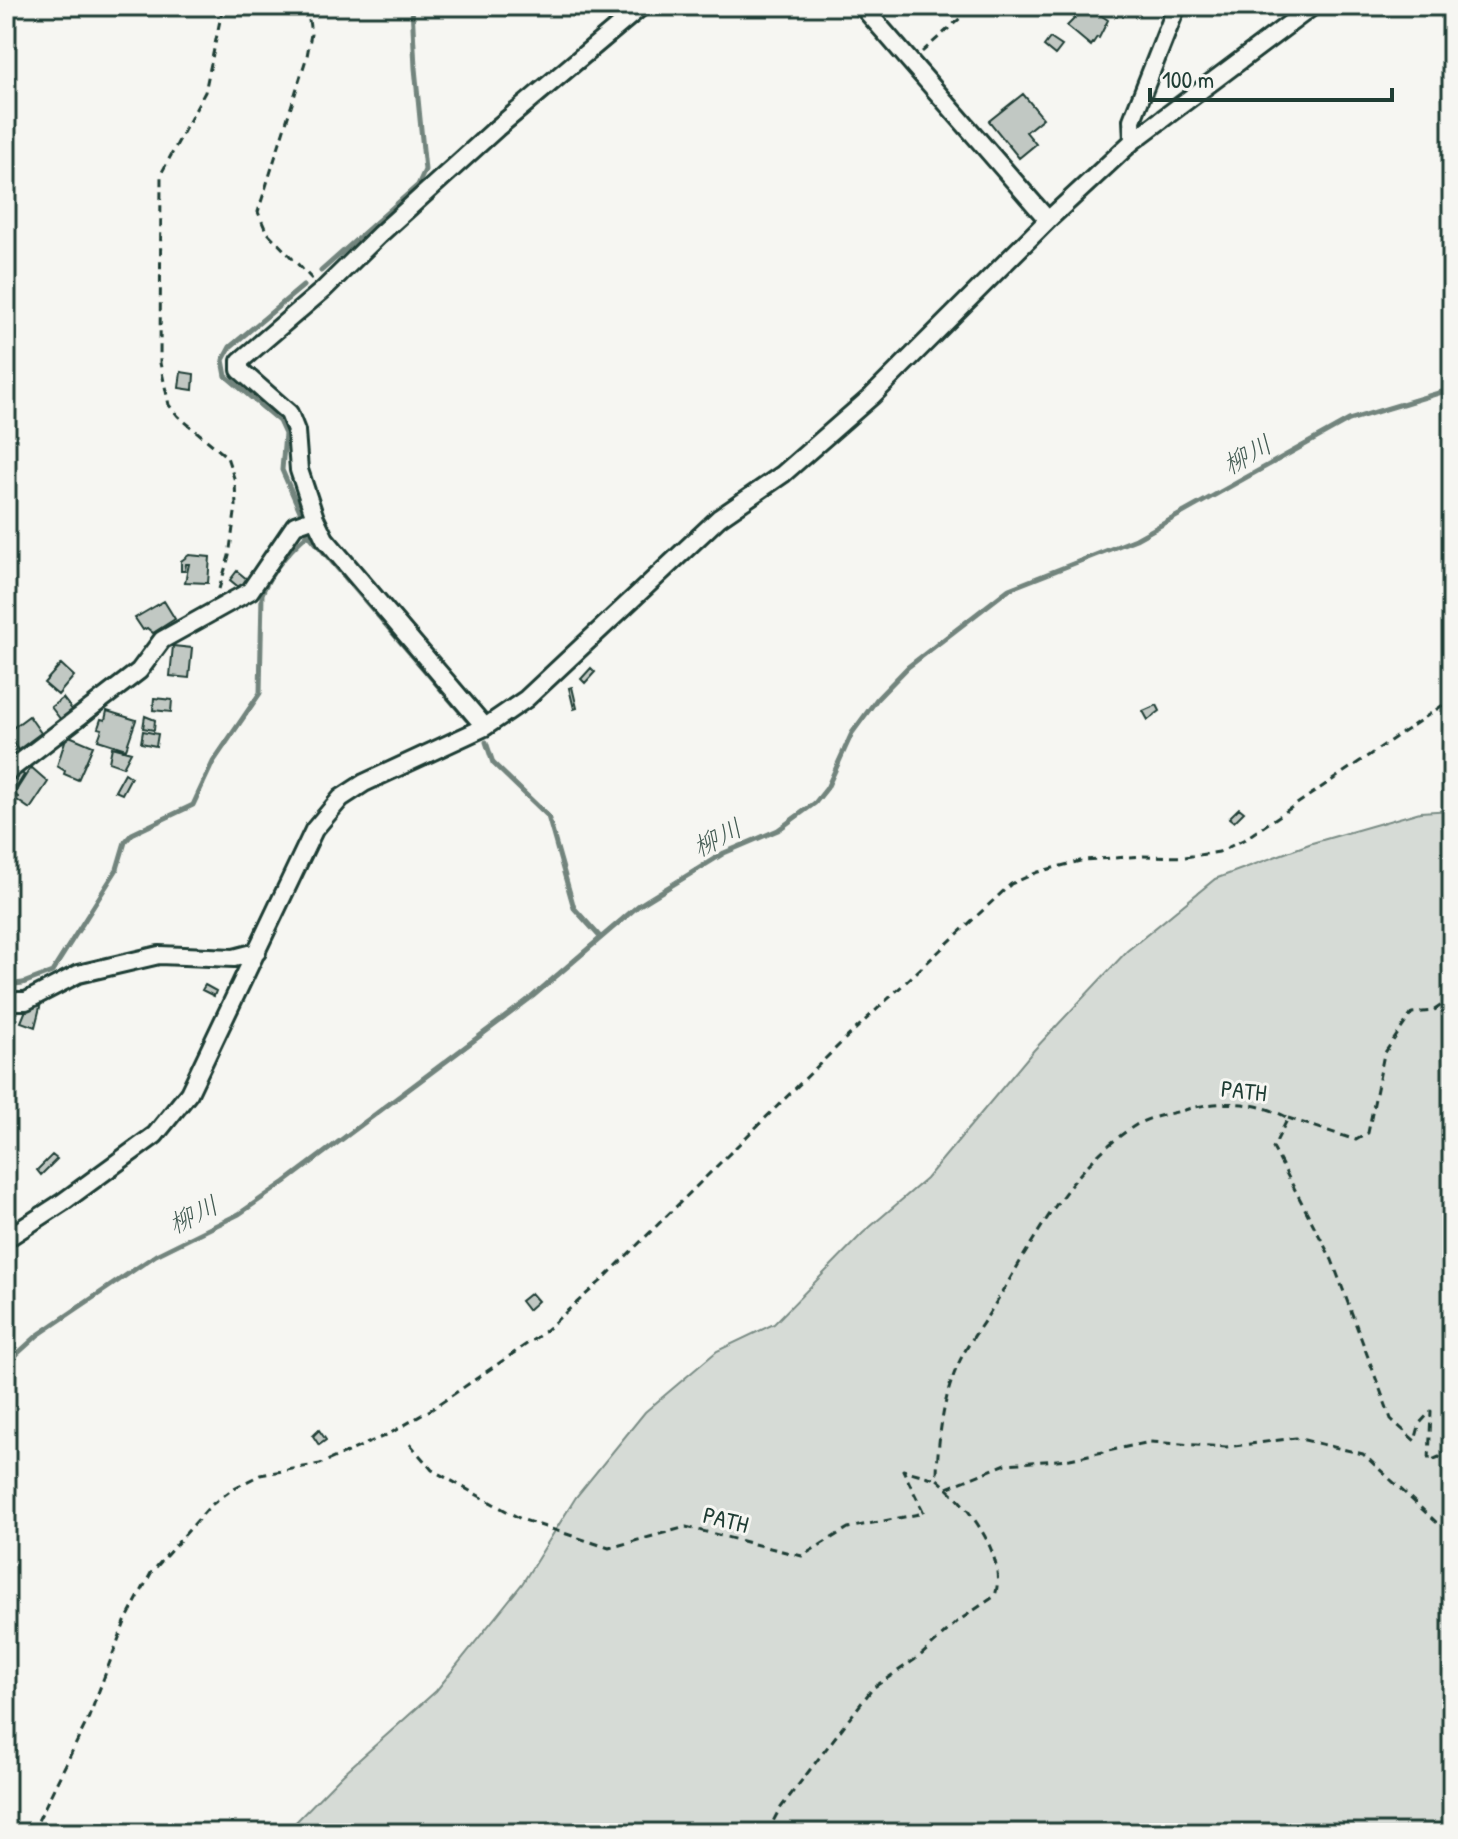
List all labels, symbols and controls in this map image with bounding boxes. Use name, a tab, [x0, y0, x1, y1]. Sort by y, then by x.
scale bar	[1150, 52, 1392, 102]
text: 100 m	[1162, 63, 1214, 95]
water label: 柳川	[1216, 426, 1278, 482]
water label: 柳川	[686, 810, 748, 864]
street label: PATH	[1220, 1072, 1268, 1108]
water label: 柳川	[162, 1187, 224, 1241]
street label: PATH	[700, 1498, 752, 1540]

